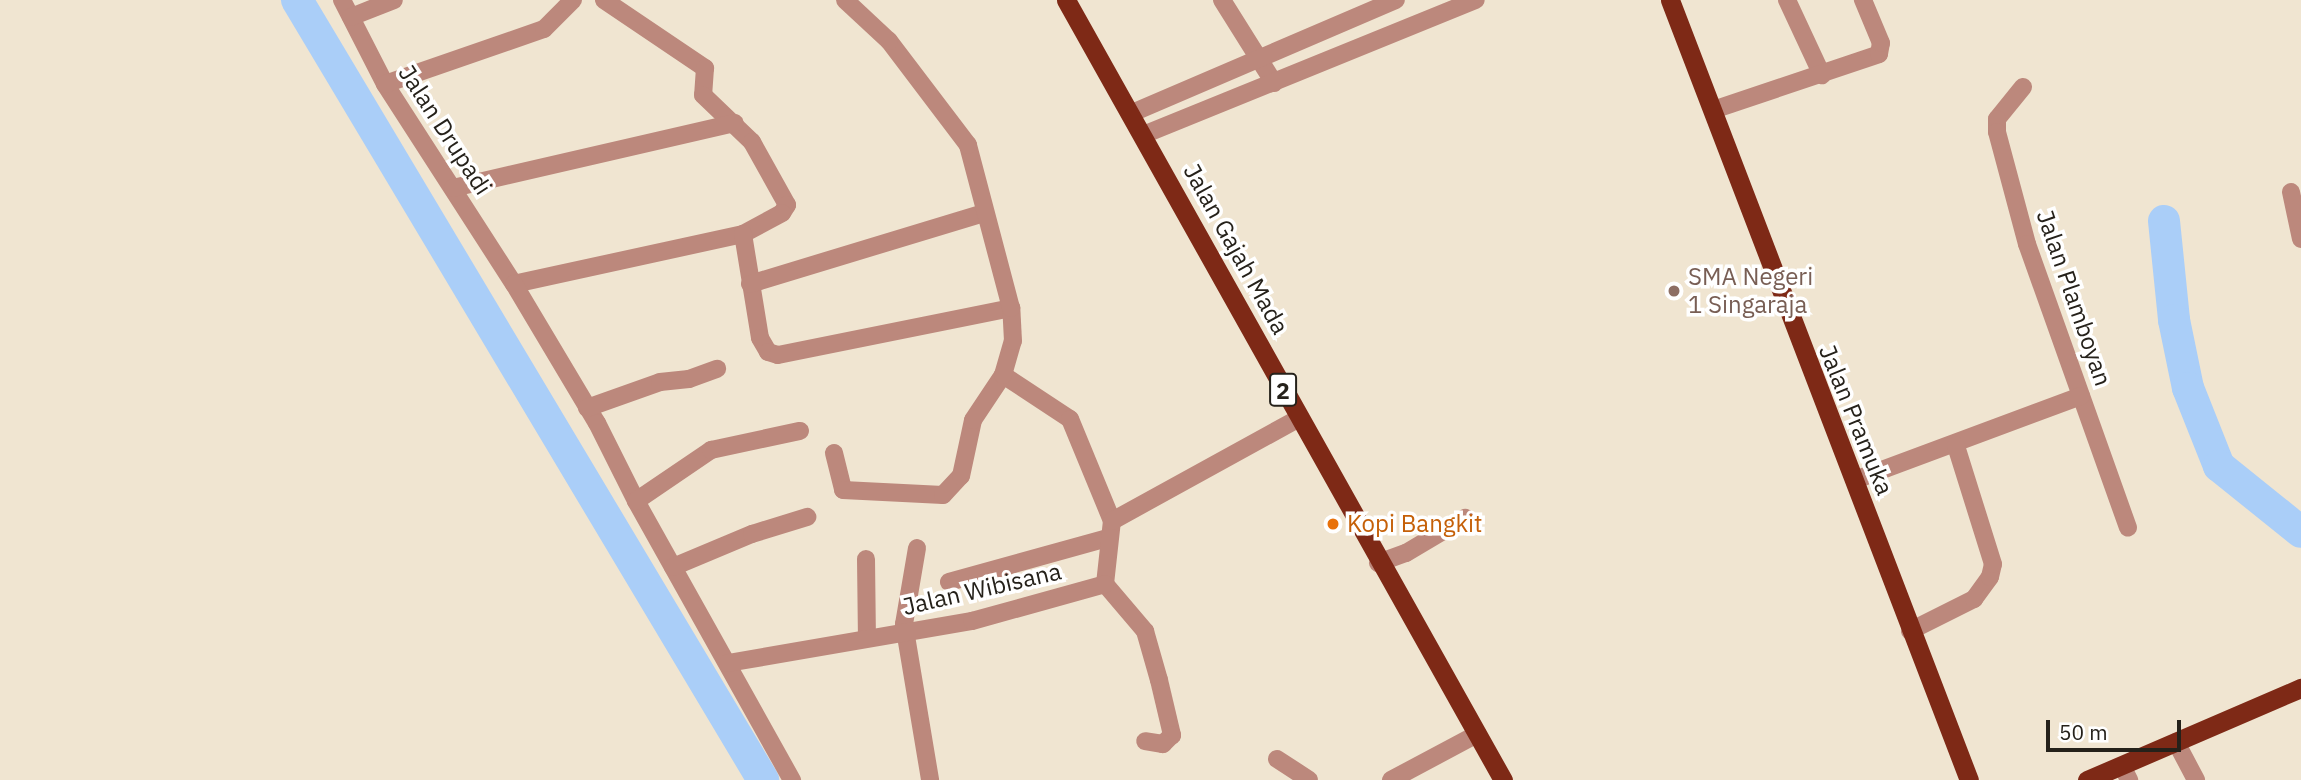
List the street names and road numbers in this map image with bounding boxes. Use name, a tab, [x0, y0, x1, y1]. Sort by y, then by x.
street label: Jalan Drupadi	[392, 60, 498, 200]
street label: Jalan Gajah Mada	[1177, 159, 1295, 339]
street label: Jalan Plamboyan	[2030, 206, 2118, 390]
street label: Jalan Pramuka	[1813, 341, 1899, 499]
road number: 2	[1269, 370, 1297, 410]
street label: Jalan Wibisana	[900, 557, 1064, 621]

